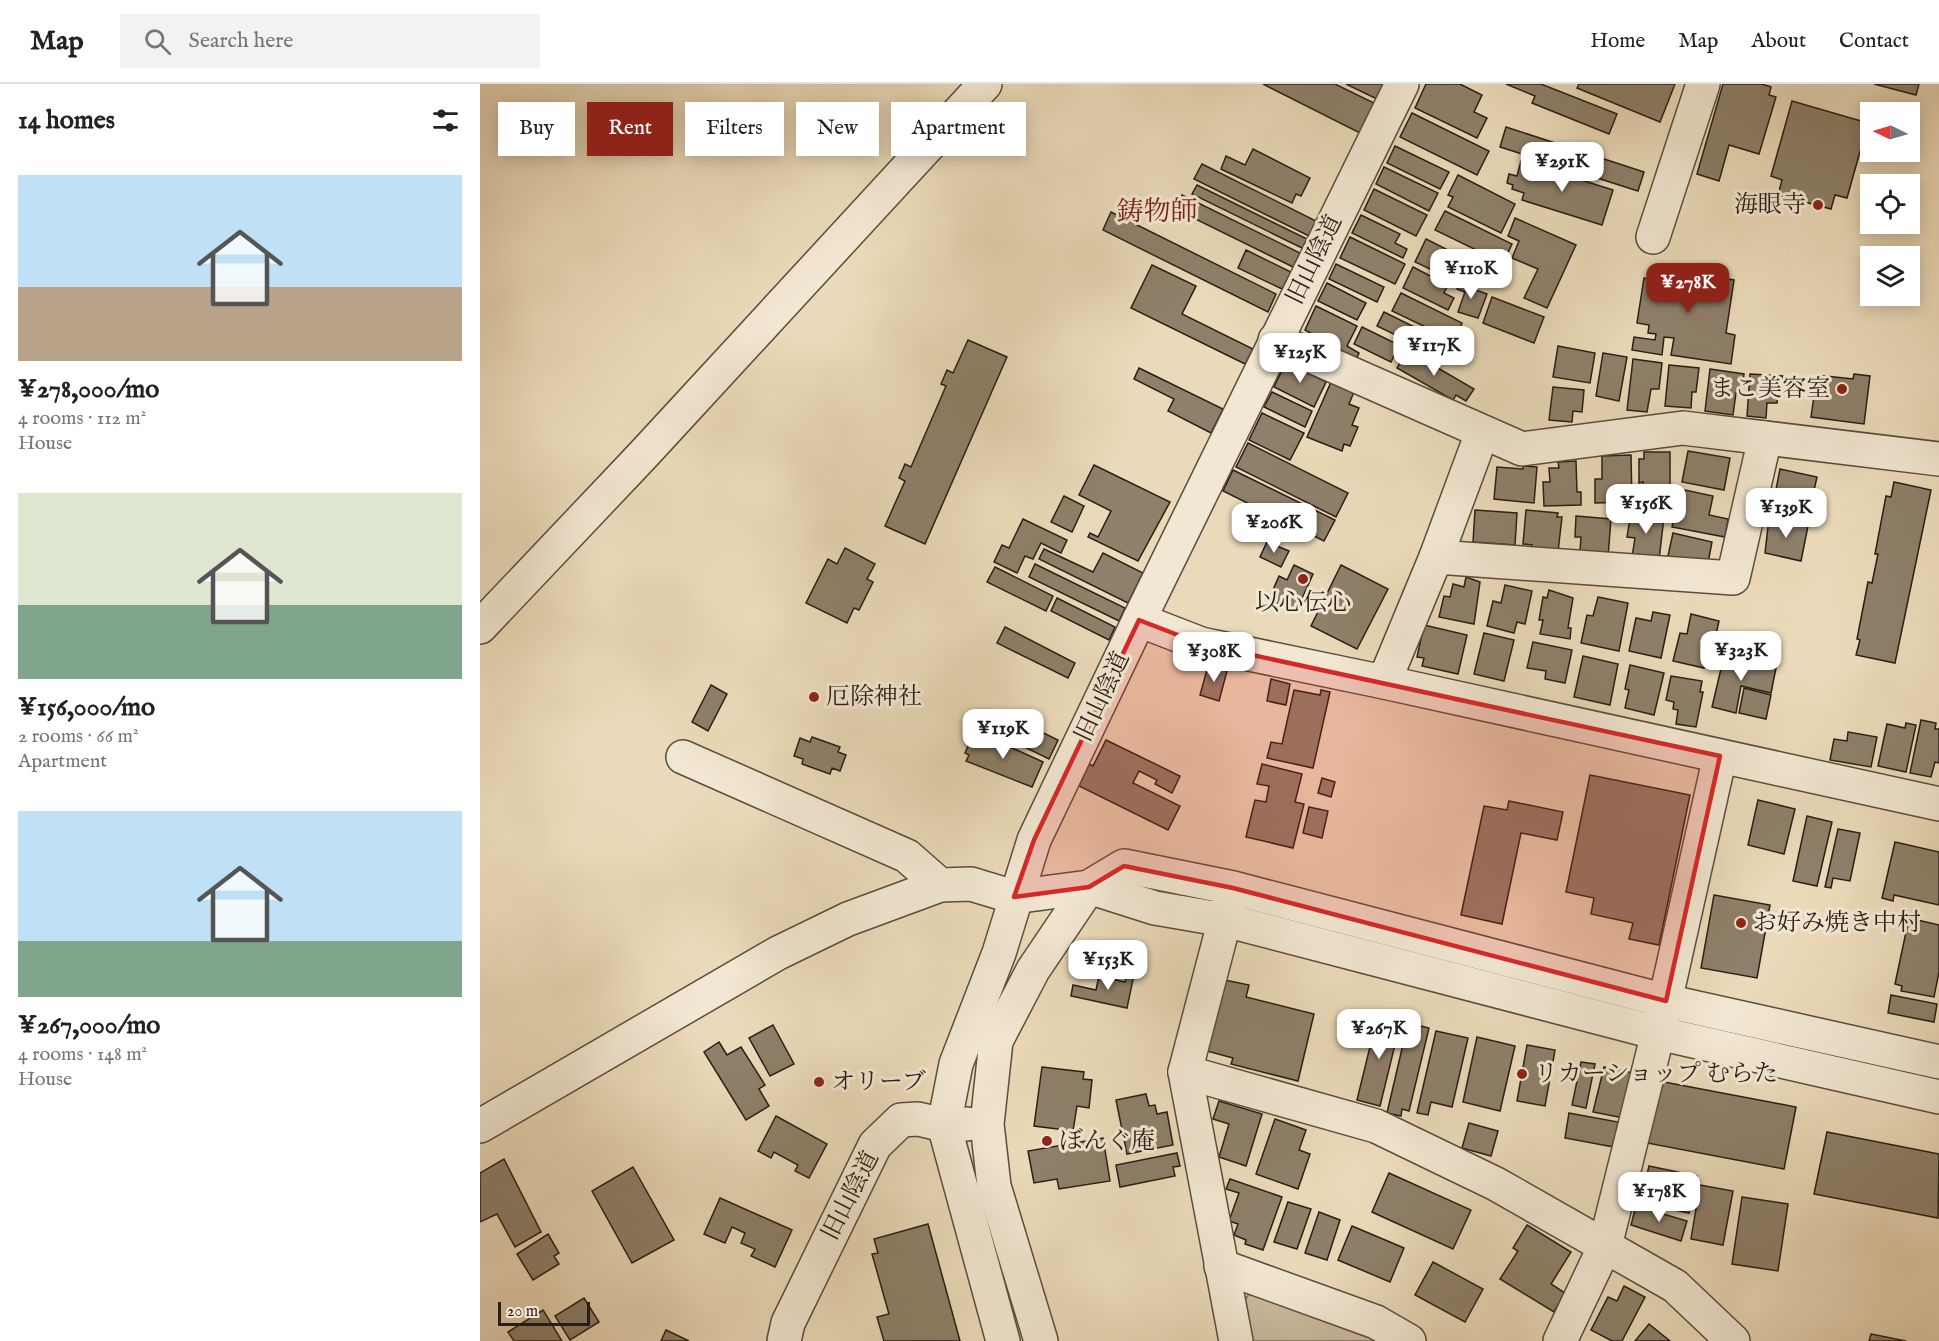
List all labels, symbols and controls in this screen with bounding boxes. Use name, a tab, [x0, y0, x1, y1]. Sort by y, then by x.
search box	[120, 14, 540, 68]
text: Map	[30, 24, 84, 59]
icon: search	[141, 25, 174, 58]
text: Search here	[189, 27, 293, 55]
text: Home	[1590, 28, 1645, 55]
text: Map	[1678, 28, 1718, 55]
text: About	[1751, 28, 1806, 55]
text: Contact	[1839, 28, 1909, 55]
chip: Buy	[498, 102, 575, 156]
chip: Rent	[587, 102, 673, 156]
chip: Filters	[685, 102, 784, 156]
chip: New	[796, 102, 879, 156]
chip: Apartment	[891, 102, 1026, 156]
north arrow	[1860, 102, 1920, 162]
map controls	[1860, 102, 1920, 306]
text: 14 homes	[18, 104, 115, 137]
icon: filters	[429, 104, 462, 137]
pin: ¥291K	[1520, 142, 1604, 193]
text: ¥291K	[1535, 149, 1589, 174]
button: locate	[1860, 174, 1920, 234]
place label: 海眼寺	[1734, 190, 1806, 221]
district label: 鋳物師	[1117, 196, 1198, 230]
marker: 海眼寺	[1811, 198, 1825, 212]
street label: 旧山陰道	[1280, 210, 1350, 310]
icon: home	[186, 214, 294, 322]
button: layers	[1860, 246, 1920, 306]
pin: ¥110K	[1429, 249, 1513, 300]
text: ¥110K	[1444, 256, 1498, 281]
pin: ¥278K	[1646, 263, 1730, 314]
text: ¥278K	[1660, 270, 1716, 295]
pin: ¥117K	[1392, 326, 1476, 377]
pin: ¥125K	[1258, 333, 1342, 384]
text: ¥117K	[1407, 333, 1461, 358]
text: ¥125K	[1273, 340, 1327, 365]
text: ¥278,000/mo	[18, 373, 159, 406]
place label: まこ美容室	[1710, 374, 1830, 405]
marker: まこ美容室	[1835, 382, 1849, 396]
text: 4 rooms · 112 m²	[18, 406, 146, 431]
text: House	[18, 431, 72, 456]
pin: ¥156K	[1604, 484, 1688, 535]
pin: ¥139K	[1744, 488, 1828, 539]
text: ¥156K	[1620, 491, 1672, 516]
text: ¥139K	[1760, 495, 1812, 520]
pin: ¥206K	[1232, 503, 1316, 554]
text: ¥206K	[1246, 510, 1302, 535]
icon: home	[186, 532, 294, 640]
marker: 以心伝心	[1296, 572, 1310, 586]
place label: 以心伝心	[1255, 588, 1351, 619]
pin: ¥323K	[1699, 631, 1783, 682]
pin: ¥308K	[1172, 632, 1256, 683]
text: ¥323K	[1714, 638, 1768, 663]
text: ¥308K	[1187, 639, 1241, 664]
street label: 旧山陰道	[1069, 647, 1137, 747]
place label: 厄除神社	[826, 682, 922, 713]
marker: 厄除神社	[807, 690, 821, 704]
text: ¥156,000/mo	[18, 691, 155, 724]
pin: ¥119K	[961, 709, 1045, 760]
text: ¥119K	[977, 716, 1029, 741]
text: 2 rooms · 66 m²	[18, 724, 139, 749]
text: Apartment	[18, 749, 107, 774]
icon: home	[186, 850, 294, 958]
place label: お好み焼き中村	[1753, 908, 1921, 939]
marker: お好み焼き中村	[1734, 916, 1748, 930]
pin: ¥153K	[1066, 940, 1150, 991]
text: ¥153K	[1082, 947, 1134, 972]
text: ¥267,000/mo	[18, 1009, 160, 1042]
pin: ¥267K	[1337, 1009, 1421, 1060]
text: ¥267K	[1351, 1016, 1407, 1041]
text: 4 rooms · 148 m²	[18, 1042, 147, 1067]
place label: リカーショップ むらた	[1534, 1059, 1778, 1090]
text: House	[18, 1067, 72, 1092]
place label: オリーブ	[831, 1067, 926, 1098]
marker: リカーショップ むらた	[1515, 1067, 1529, 1081]
marker: オリーブ	[812, 1075, 826, 1089]
place label: ぼんぐ庵	[1059, 1126, 1155, 1157]
marker: ぼんぐ庵	[1040, 1134, 1054, 1148]
street label: 旧山陰道	[815, 1146, 887, 1246]
pin: ¥178K	[1617, 1172, 1701, 1223]
text: ¥178K	[1632, 1179, 1686, 1204]
scale bar	[498, 1299, 590, 1326]
text: 20 m	[507, 1302, 538, 1322]

